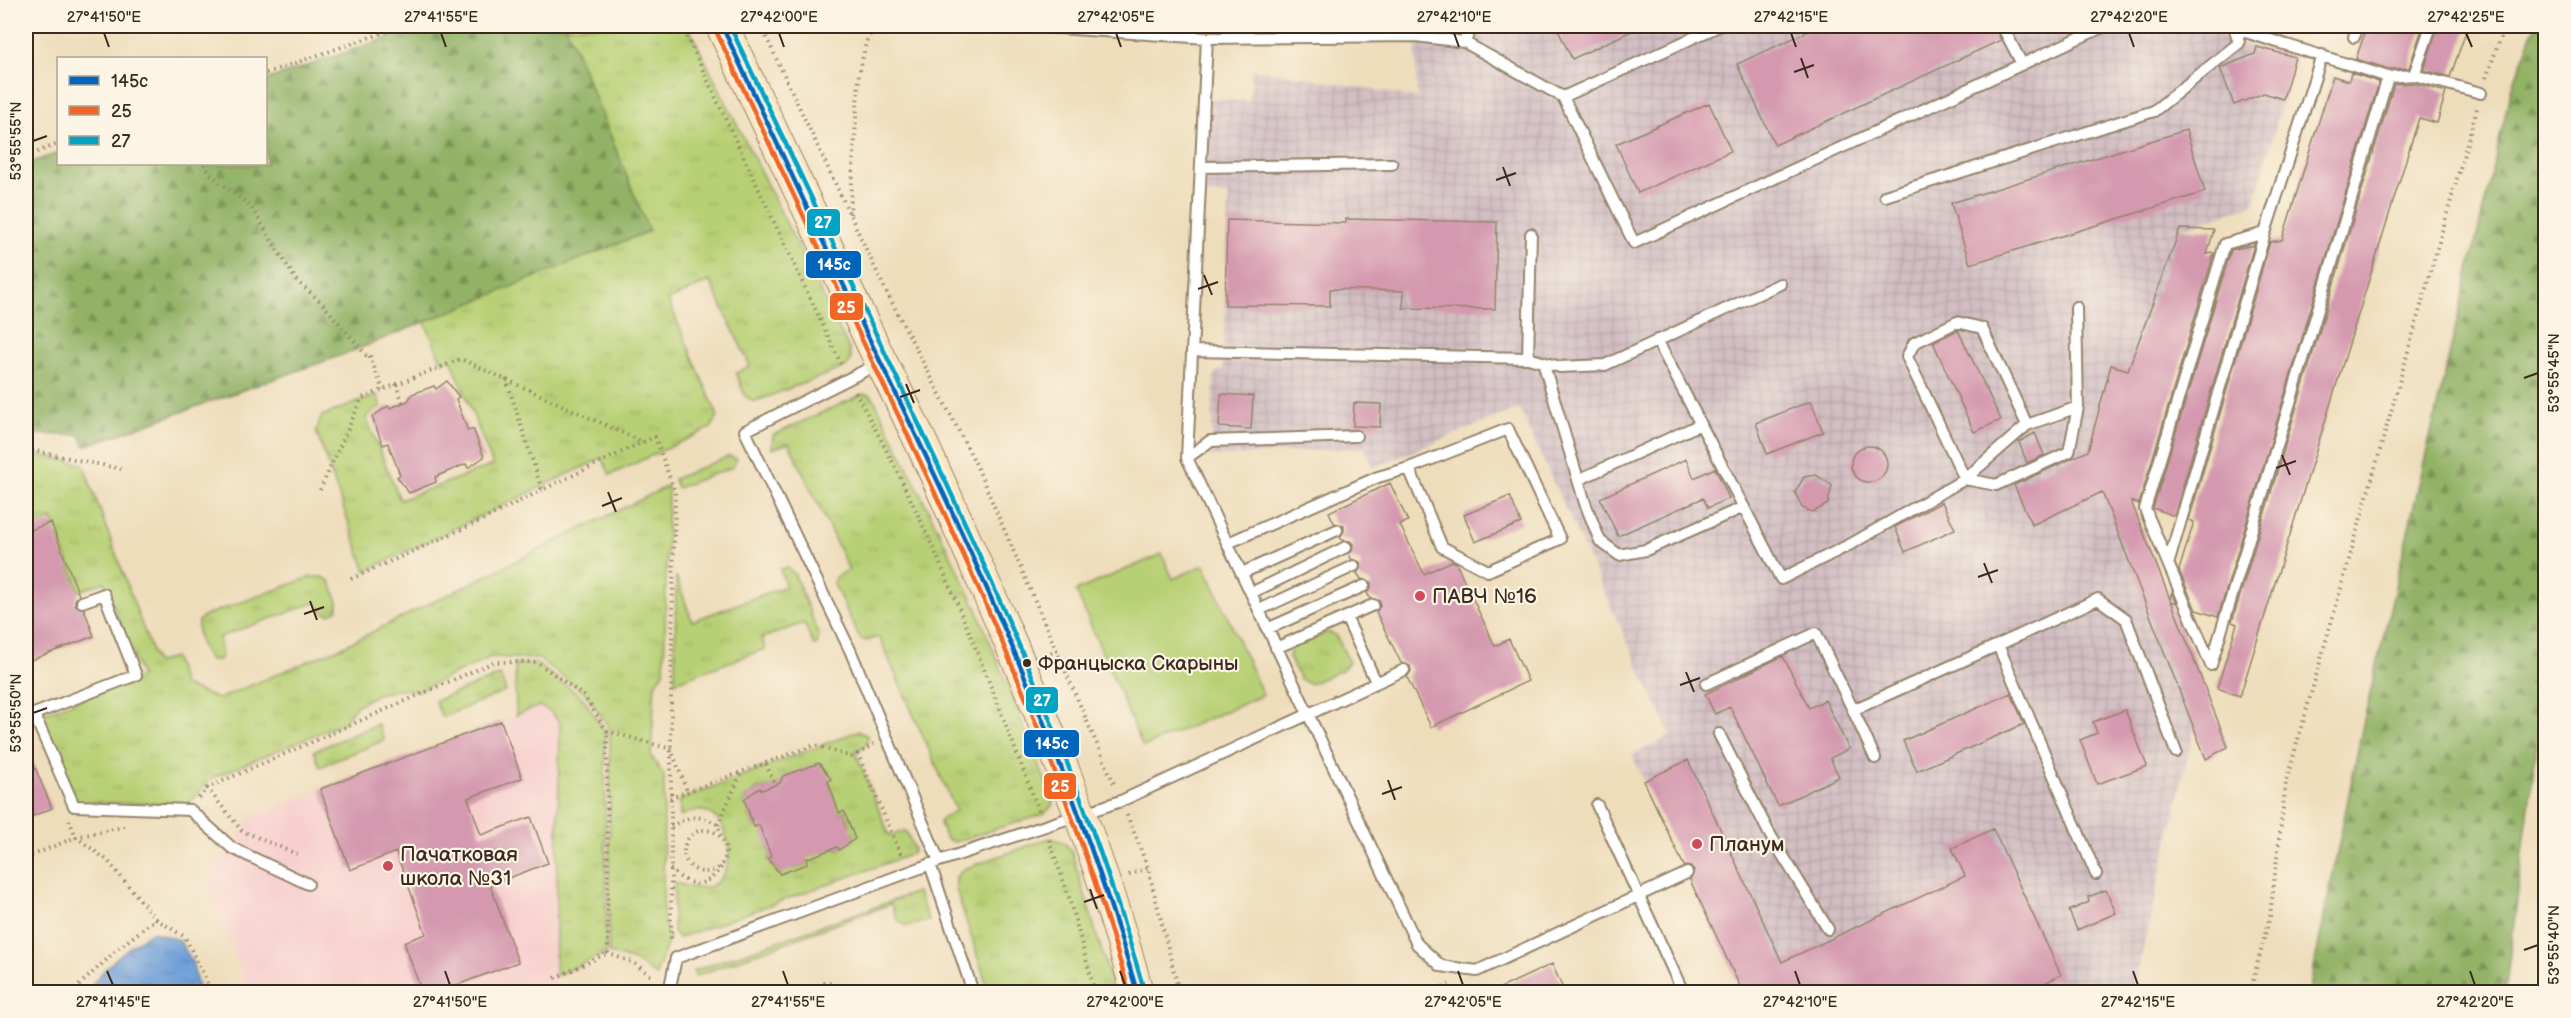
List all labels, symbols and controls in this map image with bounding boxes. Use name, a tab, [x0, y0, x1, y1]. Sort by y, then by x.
text: 27°41'50"E	[67, 8, 141, 27]
text: 27°41'55"E	[404, 8, 478, 27]
text: 27°42'00"E	[740, 8, 818, 27]
text: 27°42'05"E	[1077, 8, 1155, 27]
text: 27°42'10"E	[1417, 8, 1491, 27]
text: 27°42'15"E	[1754, 8, 1828, 27]
text: 27°42'20"E	[2090, 8, 2168, 27]
text: 27°42'25"E	[2427, 8, 2505, 27]
legend	[57, 57, 267, 165]
text: 145с	[111, 71, 148, 92]
text: 53°55'55"N	[7, 101, 26, 181]
text: 25	[111, 101, 132, 122]
text: 27	[111, 131, 131, 152]
line badge: 27	[806, 208, 841, 237]
text: 27	[814, 214, 832, 233]
line badge: 145с	[805, 250, 862, 279]
text: 145с	[817, 256, 851, 275]
line badge: 25	[829, 292, 864, 321]
text: 25	[837, 299, 855, 318]
text: 53°55'45"N	[2545, 333, 2564, 413]
place label: ПАВЧ №16	[1432, 584, 1537, 609]
marker: ПАВЧ №16	[1413, 589, 1427, 603]
place label: Францыска Скарыны	[1038, 652, 1238, 676]
marker: Францыска Скарыны	[1021, 657, 1033, 669]
text: 53°55'50"N	[7, 673, 26, 753]
line badge: 27	[1025, 686, 1059, 714]
text: 27	[1033, 692, 1051, 711]
line badge: 145с	[1023, 729, 1080, 758]
text: 145с	[1035, 735, 1069, 754]
line badge: 25	[1043, 772, 1077, 800]
text: 25	[1051, 778, 1069, 797]
place label: Планум	[1709, 832, 1784, 857]
marker: Планум	[1690, 837, 1704, 851]
place label: Пачатковая школа №31	[400, 842, 518, 891]
marker: Пачатковая школа №31	[381, 859, 395, 873]
text: 53°55'40"N	[2545, 905, 2564, 985]
text: 27°41'45"E	[76, 993, 150, 1012]
text: 27°41'50"E	[413, 993, 487, 1012]
text: 27°41'55"E	[751, 993, 825, 1012]
text: 27°42'00"E	[1086, 993, 1164, 1012]
text: 27°42'05"E	[1424, 993, 1502, 1012]
text: 27°42'10"E	[1763, 993, 1837, 1012]
text: 27°42'15"E	[2101, 993, 2175, 1012]
text: 27°42'20"E	[2436, 993, 2514, 1012]

